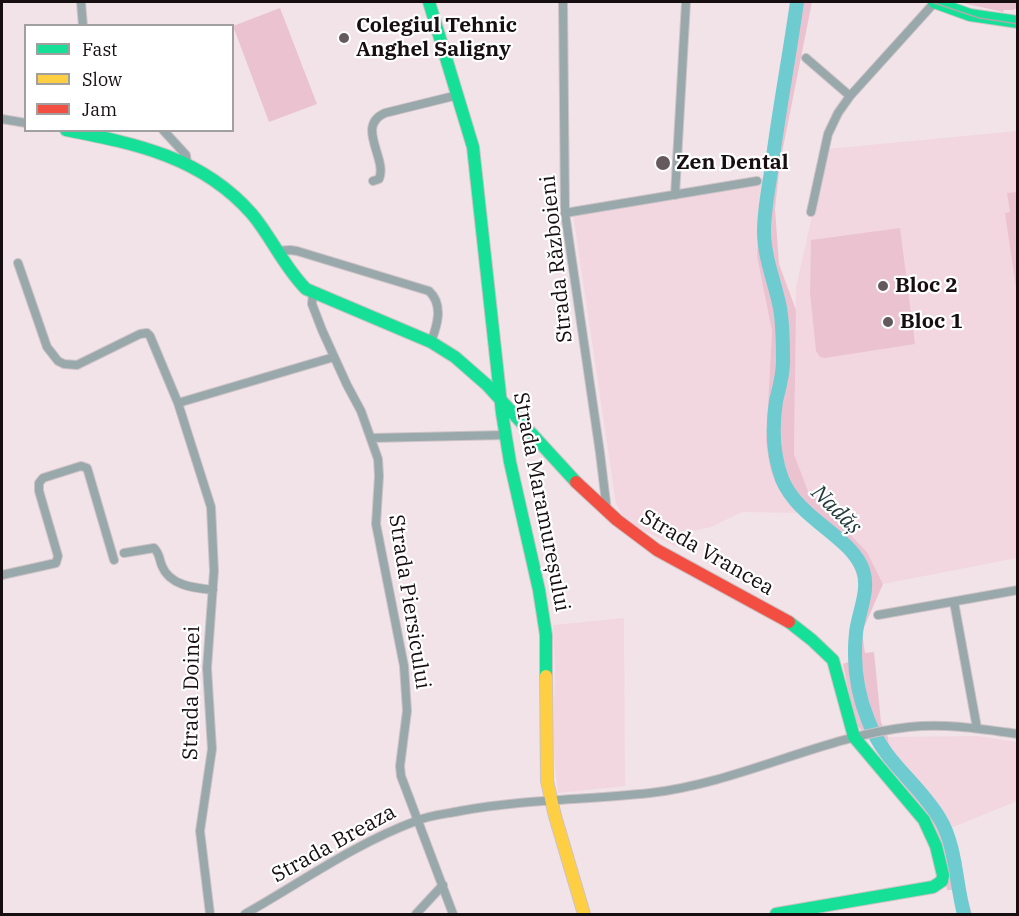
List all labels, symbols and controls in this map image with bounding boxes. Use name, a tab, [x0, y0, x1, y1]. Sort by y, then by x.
place label: Colegiul Tehnic Anghel Saligny	[356, 13, 517, 63]
legend	[24, 24, 234, 132]
marker: Colegiul Tehnic Anghel Saligny	[337, 31, 351, 45]
text: Fast	[82, 38, 117, 61]
text: Slow	[82, 68, 122, 91]
text: Jam	[82, 98, 117, 121]
place label: Zen Dental	[676, 150, 789, 176]
marker: Zen Dental	[654, 154, 672, 172]
street label: Strada Războieni	[536, 174, 578, 344]
place label: Bloc 2	[895, 273, 958, 299]
marker: Bloc 2	[876, 279, 890, 293]
place label: Bloc 1	[900, 309, 963, 335]
marker: Bloc 1	[881, 315, 895, 329]
street label: Strada Maramureșului	[507, 390, 575, 614]
water label: Nadăș	[805, 480, 867, 540]
street label: Strada Vrancea	[636, 505, 778, 601]
street label: Strada Piersicului	[383, 513, 435, 691]
street label: Strada Doinei	[178, 626, 206, 760]
street label: Strada Breaza	[268, 800, 400, 888]

